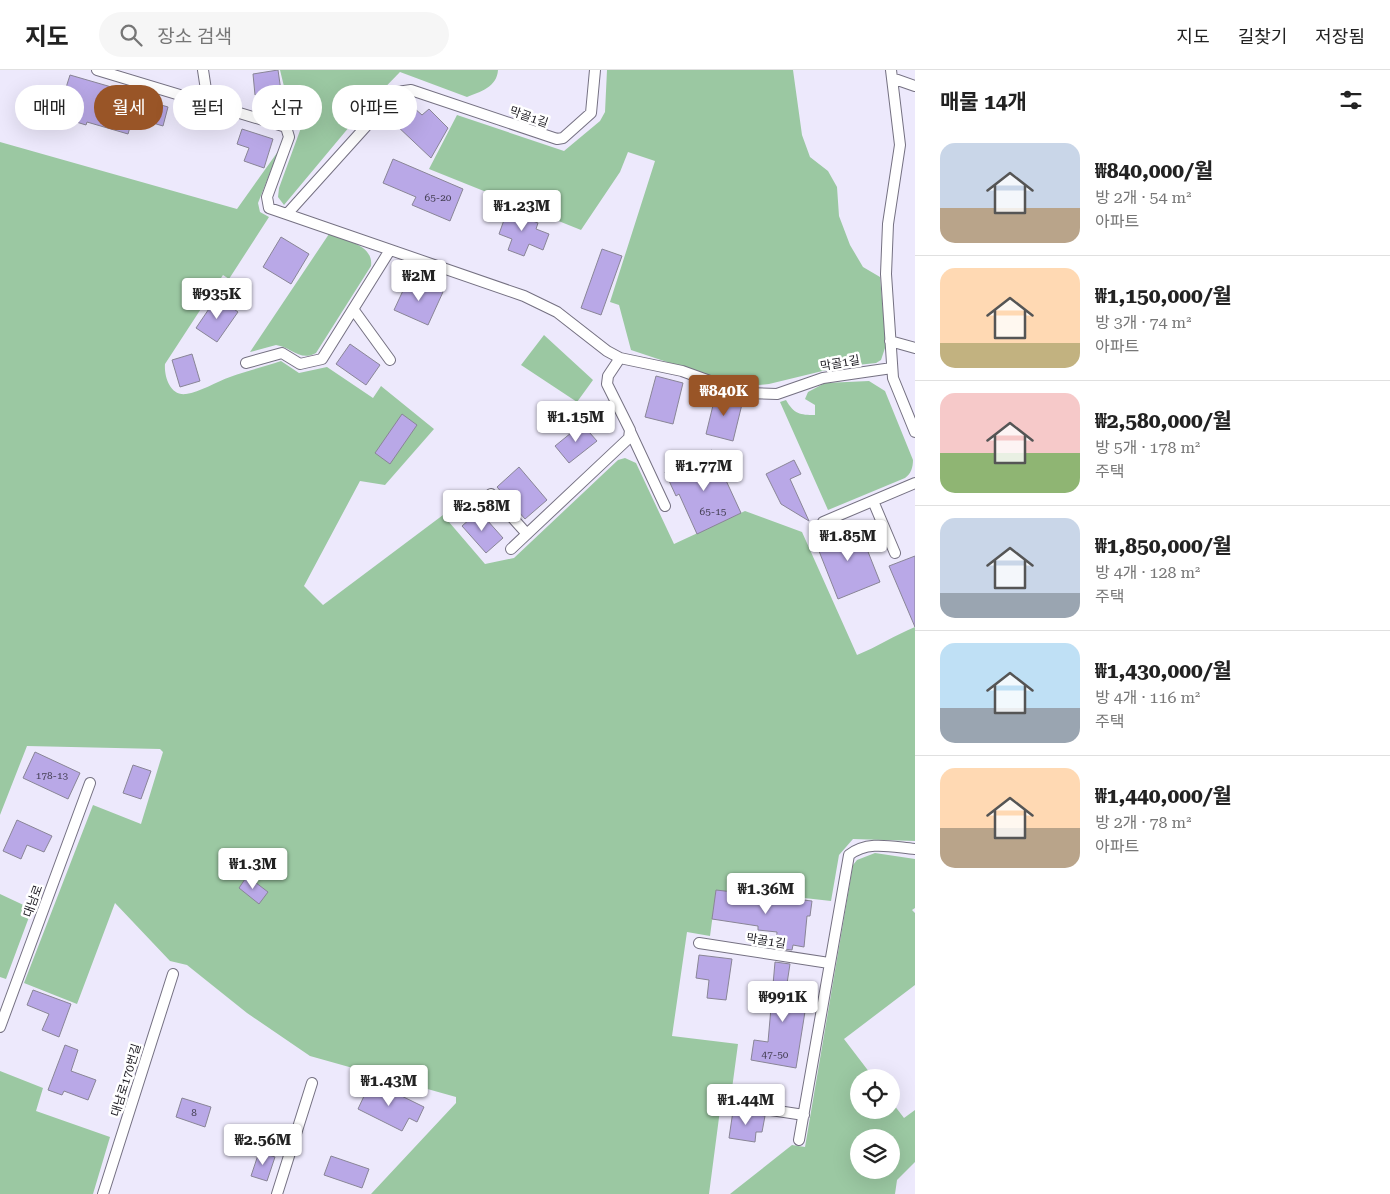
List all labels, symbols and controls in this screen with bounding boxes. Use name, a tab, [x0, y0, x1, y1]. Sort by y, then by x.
search box	[99, 12, 449, 57]
icon: search	[117, 21, 145, 49]
text: 지도	[25, 23, 69, 51]
text: 장소 검색	[157, 25, 232, 48]
text: 지도	[1177, 26, 1210, 47]
text: 길찾기	[1238, 26, 1287, 47]
text: 저장됨	[1315, 26, 1365, 47]
chip: 매매	[15, 85, 84, 130]
chip: 월세	[94, 85, 163, 130]
chip: 필터	[173, 85, 242, 130]
chip: 신규	[252, 85, 322, 130]
chip: 아파트	[332, 85, 417, 130]
icon: filters	[1337, 86, 1365, 114]
text: 매물 14개	[940, 90, 1027, 114]
street label: 막골1길	[508, 104, 550, 130]
text: ₩840,000/월	[1095, 159, 1213, 183]
icon: home	[980, 163, 1040, 223]
text: 방 2개 · 54 m²	[1095, 188, 1191, 207]
pin: ₩1.23M	[481, 190, 563, 232]
house number: 65-20	[425, 192, 452, 203]
text: ₩1.23M	[494, 196, 550, 215]
text: 아파트	[1095, 212, 1139, 231]
pin: ₩2M	[395, 260, 443, 302]
text: ₩2M	[402, 266, 436, 285]
pin: ₩935K	[182, 278, 252, 320]
text: ₩935K	[193, 284, 241, 303]
text: ₩1,150,000/월	[1095, 284, 1232, 308]
icon: home	[980, 288, 1040, 348]
text: 방 3개 · 74 m²	[1095, 313, 1191, 332]
text: 아파트	[1095, 337, 1139, 356]
street label: 막골1길	[819, 353, 861, 373]
pin: ₩840K	[689, 374, 759, 417]
text: ₩840K	[700, 381, 748, 400]
pin: ₩1.15M	[535, 400, 617, 443]
text: ₩1.15M	[548, 407, 604, 426]
text: ₩2,580,000/월	[1095, 409, 1232, 433]
icon: home	[980, 413, 1040, 473]
text: 방 5개 · 178 m²	[1095, 438, 1200, 457]
pin: ₩1.77M	[663, 450, 745, 492]
text: ₩1.77M	[676, 456, 732, 475]
text: 주택	[1095, 462, 1124, 481]
pin: ₩2.58M	[441, 490, 523, 532]
text: ₩2.58M	[454, 496, 510, 515]
house number: 65-15	[700, 506, 727, 517]
pin: ₩1.85M	[807, 520, 889, 562]
text: ₩1.85M	[820, 526, 876, 545]
text: ₩1,850,000/월	[1095, 534, 1232, 558]
icon: home	[980, 538, 1040, 598]
text: 방 4개 · 128 m²	[1095, 563, 1200, 582]
text: 주택	[1095, 587, 1124, 606]
text: ₩1,430,000/월	[1095, 659, 1232, 683]
icon: home	[980, 663, 1040, 723]
text: 방 4개 · 116 m²	[1095, 688, 1200, 707]
text: 주택	[1095, 712, 1124, 731]
house number: 178-13	[36, 770, 69, 781]
text: ₩1,440,000/월	[1095, 784, 1232, 808]
icon: home	[980, 788, 1040, 848]
text: 방 2개 · 78 m²	[1095, 813, 1191, 832]
text: 아파트	[1095, 837, 1139, 856]
pin: ₩1.3M	[218, 848, 288, 890]
text: ₩1.3M	[229, 854, 277, 873]
pin: ₩1.36M	[725, 872, 807, 915]
text: ₩1.36M	[738, 879, 794, 898]
street label: 대남로	[21, 883, 45, 919]
street label: 막골1길	[745, 931, 787, 951]
pin: ₩991K	[748, 980, 818, 1023]
text: ₩991K	[759, 987, 807, 1006]
street label: 대남로170번길	[108, 1042, 144, 1118]
house number: 47-50	[762, 1049, 789, 1060]
pin: ₩1.43M	[348, 1064, 430, 1107]
map controls	[850, 1069, 900, 1179]
button: locate	[850, 1069, 900, 1119]
text: ₩1.43M	[361, 1071, 417, 1090]
pin: ₩1.44M	[705, 1084, 787, 1126]
text: ₩1.44M	[718, 1090, 774, 1109]
house number: 8	[191, 1107, 197, 1118]
pin: ₩2.56M	[222, 1124, 304, 1166]
button: layers	[850, 1129, 900, 1179]
text: ₩2.56M	[235, 1130, 291, 1149]

